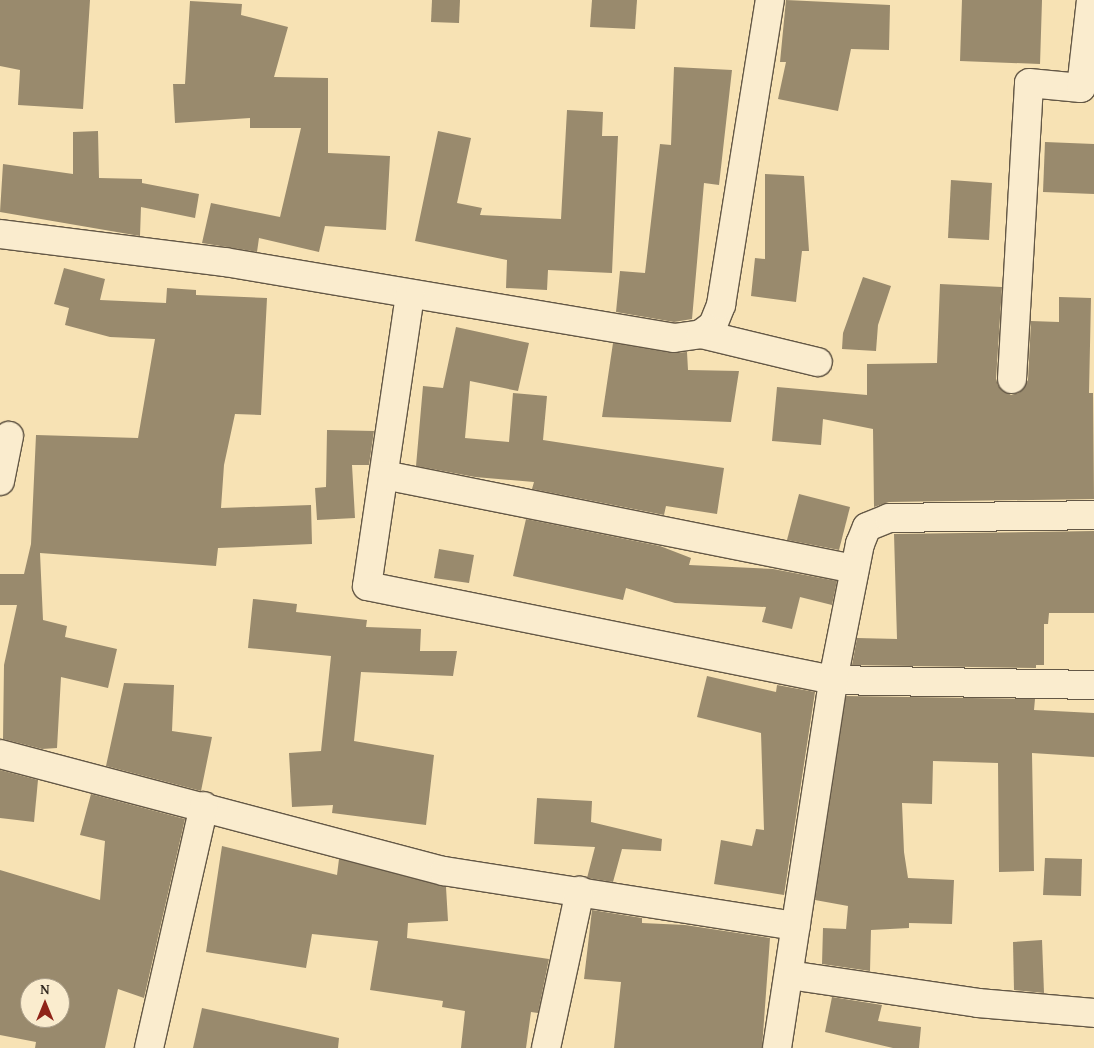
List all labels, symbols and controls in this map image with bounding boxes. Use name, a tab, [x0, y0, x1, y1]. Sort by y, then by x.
north arrow	[20, 978, 70, 1028]
text: N	[40, 979, 50, 999]

